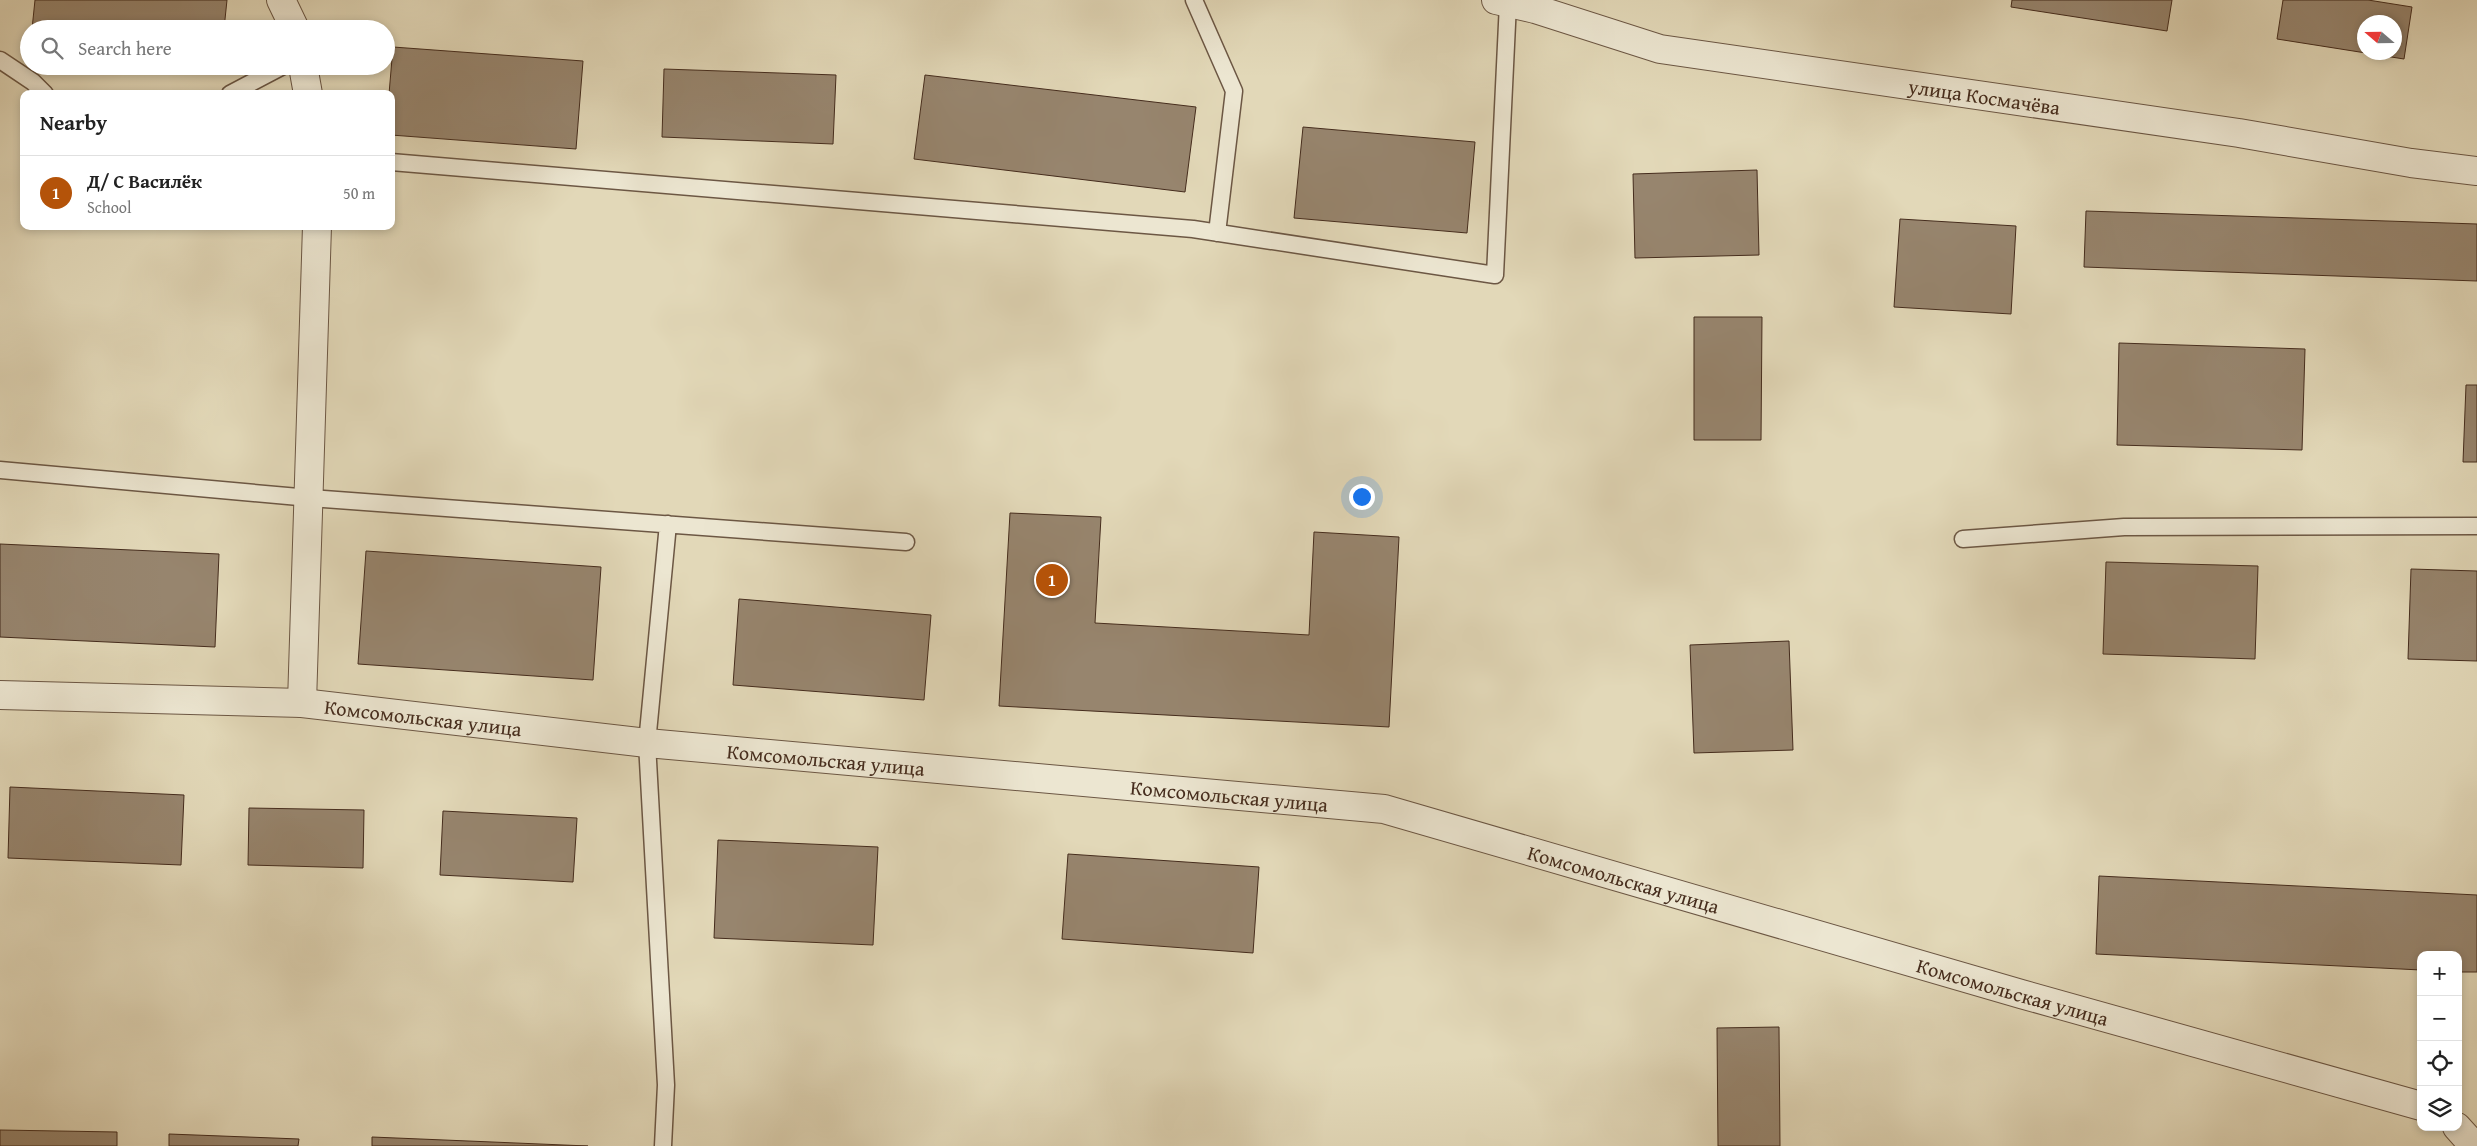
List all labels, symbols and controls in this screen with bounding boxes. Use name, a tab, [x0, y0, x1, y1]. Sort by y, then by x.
north arrow	[2357, 15, 2402, 60]
search box	[20, 20, 395, 75]
icon: search	[38, 34, 66, 62]
text: Search here	[78, 34, 172, 62]
street label: улица Космачёва	[1906, 71, 2063, 121]
text: Nearby	[40, 107, 107, 138]
text: Д/ С Василёк	[87, 167, 202, 195]
text: 1	[52, 181, 60, 205]
text: 50 m	[343, 181, 375, 205]
text: School	[87, 195, 131, 219]
your location	[1349, 484, 1375, 510]
pin: 1	[1036, 561, 1068, 599]
street label: Комсомольская улица	[323, 691, 524, 743]
street label: Комсомольская улица	[726, 736, 926, 782]
street label: Комсомольская улица	[1129, 772, 1330, 818]
street label: Комсомольская улица	[1524, 837, 1723, 920]
street label: Комсомольская улица	[1913, 950, 2112, 1032]
map controls	[2417, 951, 2462, 1131]
button: +	[2417, 951, 2462, 996]
button: −	[2417, 996, 2462, 1041]
button: locate	[2417, 1041, 2462, 1086]
button: layers	[2417, 1086, 2462, 1131]

